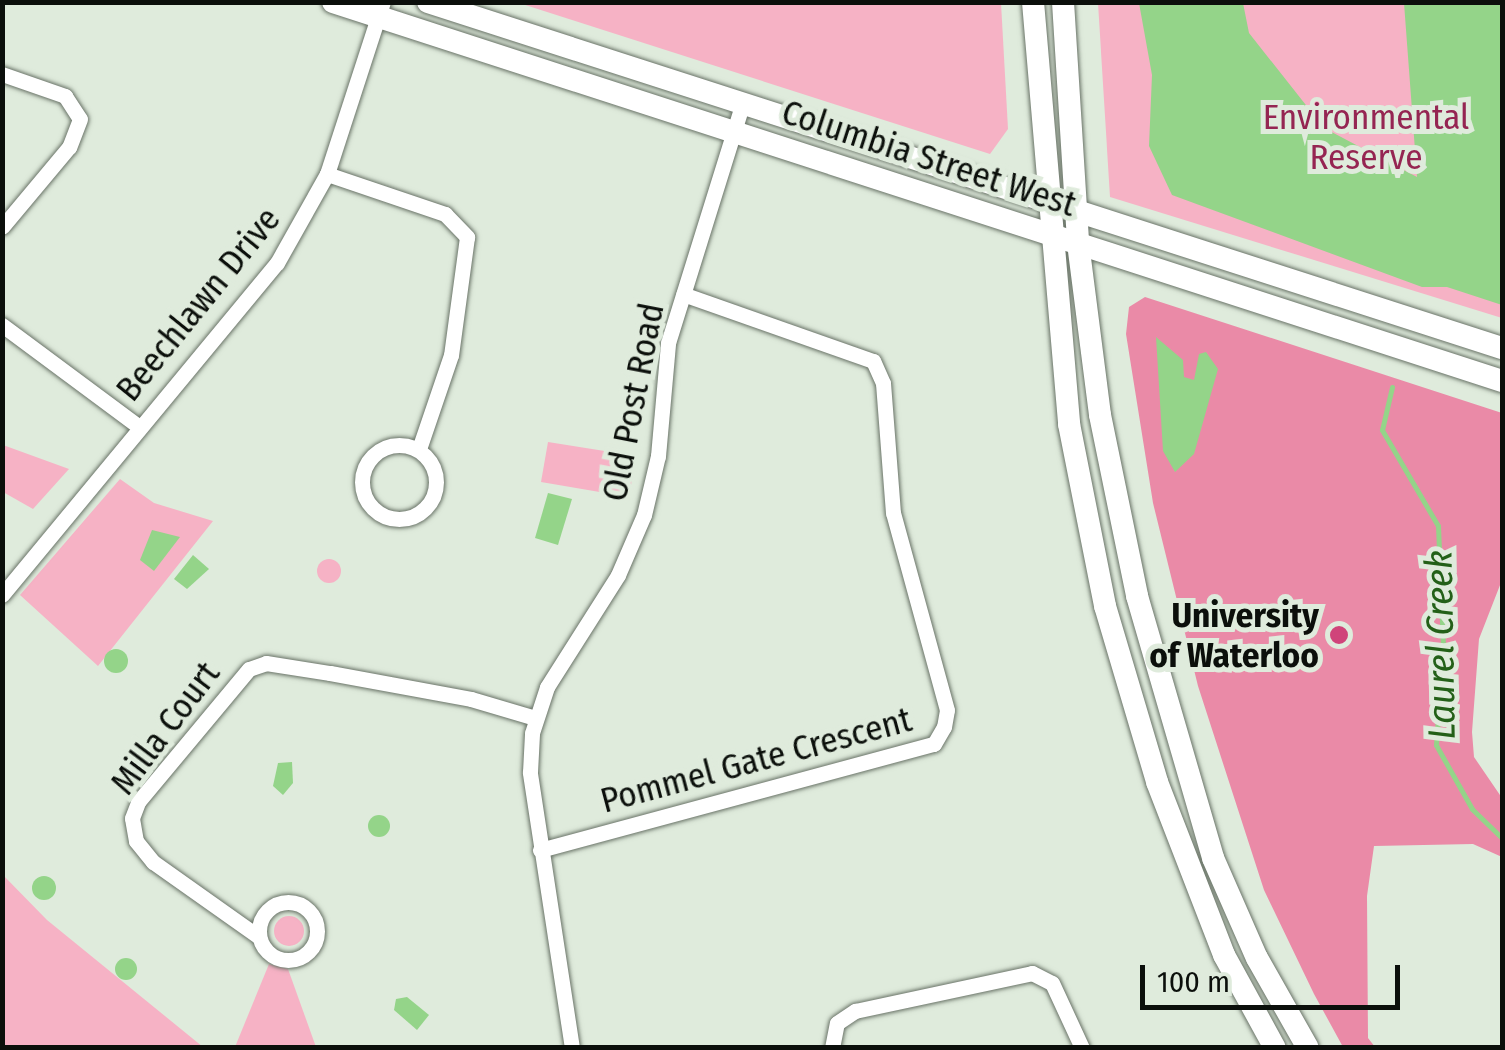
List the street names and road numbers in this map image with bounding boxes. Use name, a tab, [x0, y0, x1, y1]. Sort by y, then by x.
street label: Columbia Street West	[777, 91, 1081, 225]
street label: Beechlawn Drive	[107, 199, 289, 409]
street label: Old Post Road	[593, 299, 673, 505]
street label: Milla Court	[102, 654, 228, 802]
street label: Pommel Gate Crescent	[596, 698, 916, 822]

